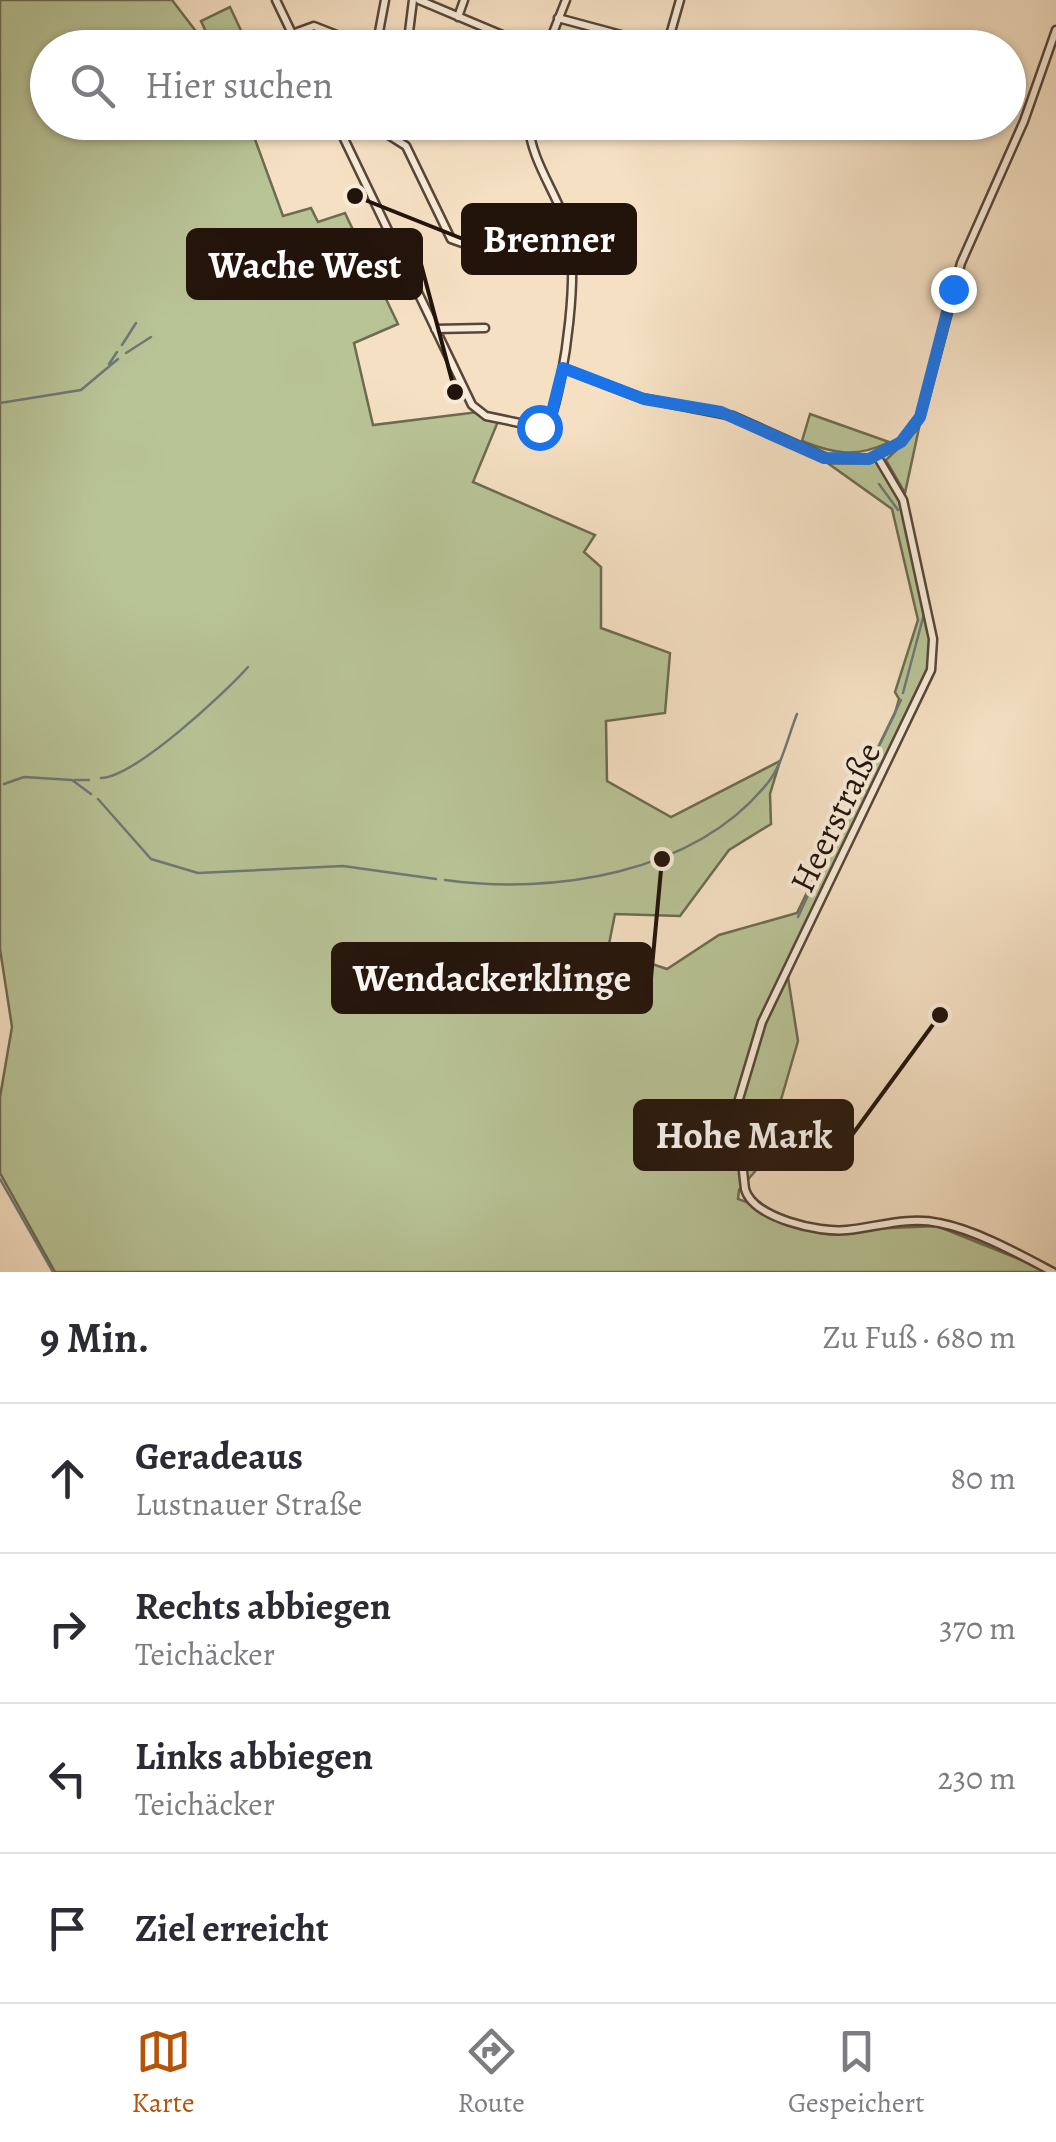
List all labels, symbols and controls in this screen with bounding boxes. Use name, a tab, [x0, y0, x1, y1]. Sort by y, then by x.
search box	[30, 30, 1026, 140]
icon: search	[65, 58, 120, 113]
text: Hier suchen	[145, 59, 333, 111]
callout: Brenner	[463, 205, 635, 273]
text: Brenner	[483, 213, 616, 265]
callout: Wache West	[188, 230, 421, 298]
text: Wache West	[208, 239, 402, 291]
route end	[931, 267, 977, 313]
route start	[517, 405, 563, 451]
street label: Heerstraße	[778, 734, 892, 900]
callout: Wendackerklinge	[333, 944, 651, 1012]
text: Wendackerklinge	[352, 952, 631, 1004]
callout: Hohe Mark	[635, 1101, 852, 1169]
text: Hohe Mark	[656, 1109, 833, 1161]
text: 9 Min.	[40, 1309, 149, 1366]
text: Zu Fuß · 680 m	[823, 1315, 1016, 1359]
text: Geradeaus	[135, 1430, 303, 1482]
icon: ahead	[40, 1451, 95, 1506]
text: 80 m	[950, 1456, 1016, 1500]
text: Lustnauer Straße	[135, 1482, 362, 1526]
text: Rechts abbiegen	[135, 1580, 391, 1632]
icon: right	[40, 1601, 95, 1656]
text: 370 m	[939, 1606, 1016, 1650]
text: Teichäcker	[135, 1632, 275, 1676]
text: Links abbiegen	[135, 1730, 373, 1782]
icon: left	[40, 1751, 95, 1806]
text: 230 m	[937, 1756, 1016, 1800]
text: Teichäcker	[135, 1782, 275, 1826]
icon: arrive	[40, 1901, 95, 1956]
text: Ziel erreicht	[135, 1902, 329, 1954]
tab: Karte	[132, 2024, 194, 2122]
tab: Route	[458, 2024, 525, 2122]
tab: Gespeichert	[788, 2024, 924, 2122]

